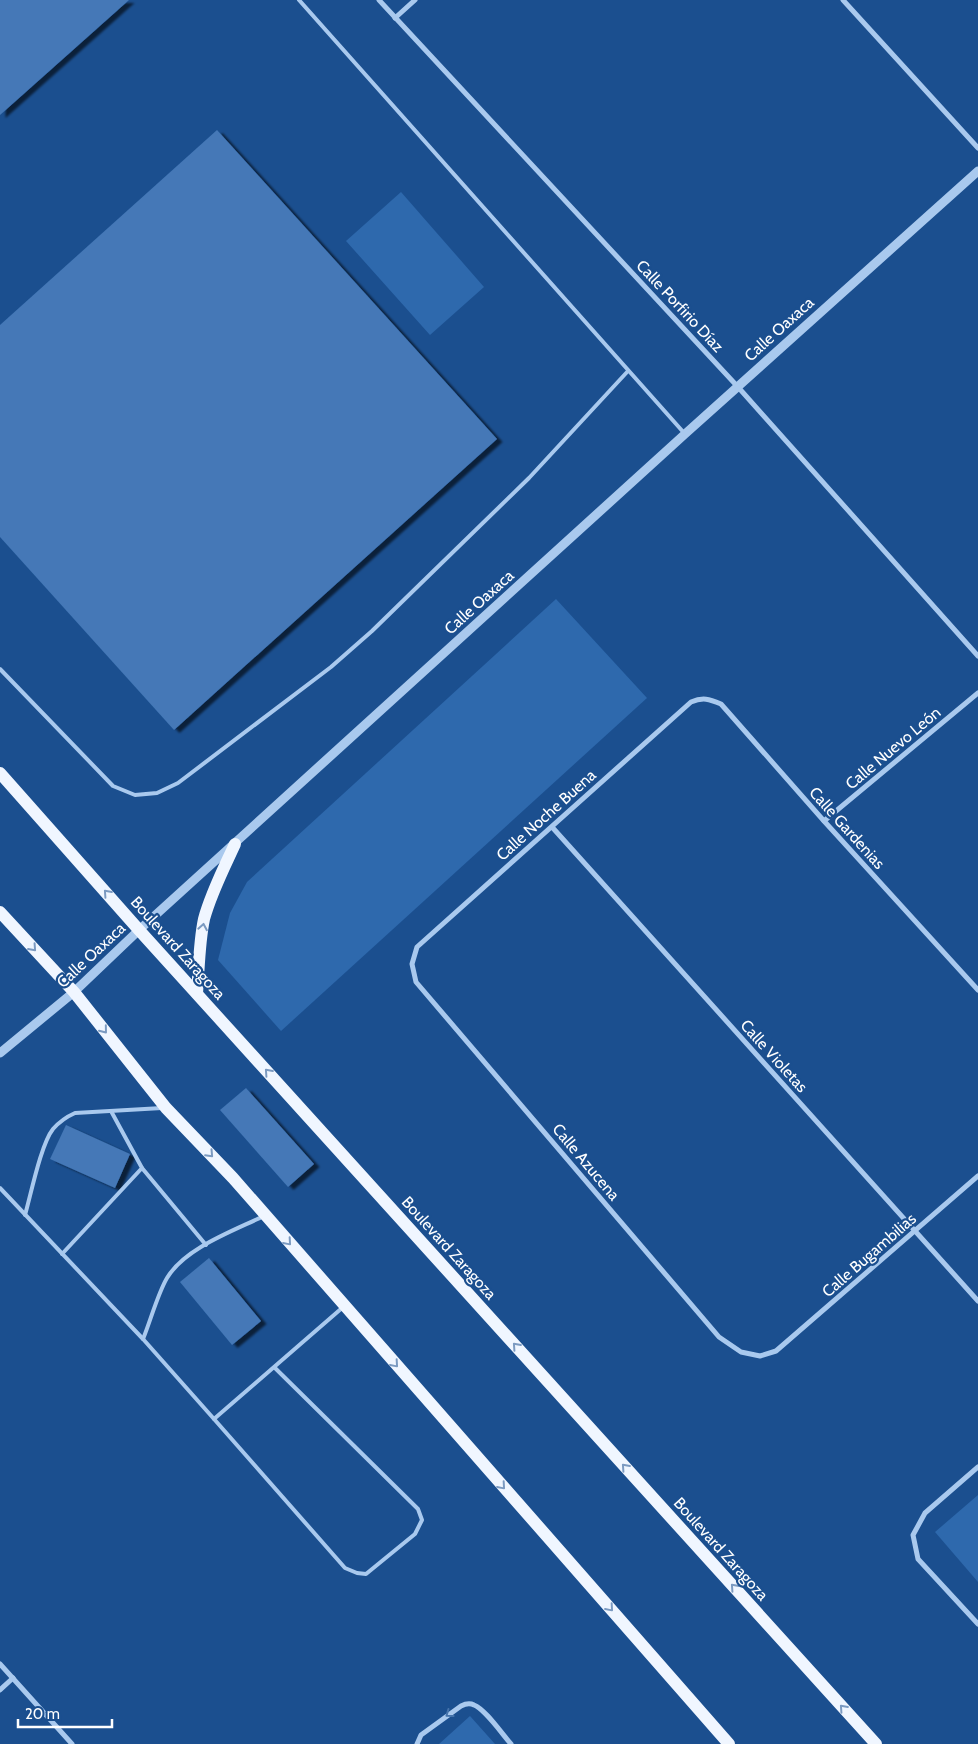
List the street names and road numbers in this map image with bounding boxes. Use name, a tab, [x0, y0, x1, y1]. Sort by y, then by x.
street label: Calle Porfirio Díaz	[632, 256, 728, 356]
street label: Calle Oaxaca	[740, 293, 818, 365]
street label: Calle Oaxaca	[440, 566, 518, 638]
street label: Calle Nuevo León	[842, 703, 944, 793]
street label: Calle Noche Buena	[492, 765, 600, 865]
street label: Calle Gardenias	[805, 783, 889, 873]
street label: Boulevard Zaragoza	[127, 893, 229, 1004]
street label: Calle Oaxaca	[53, 918, 129, 992]
street label: Calle Violetas	[736, 1016, 812, 1096]
street label: Calle Azucena	[548, 1120, 624, 1205]
street label: Boulevard Zaragoza	[398, 1193, 500, 1304]
street label: Calle Bugambilias	[818, 1209, 920, 1301]
street label: Boulevard Zaragoza	[670, 1494, 772, 1605]

